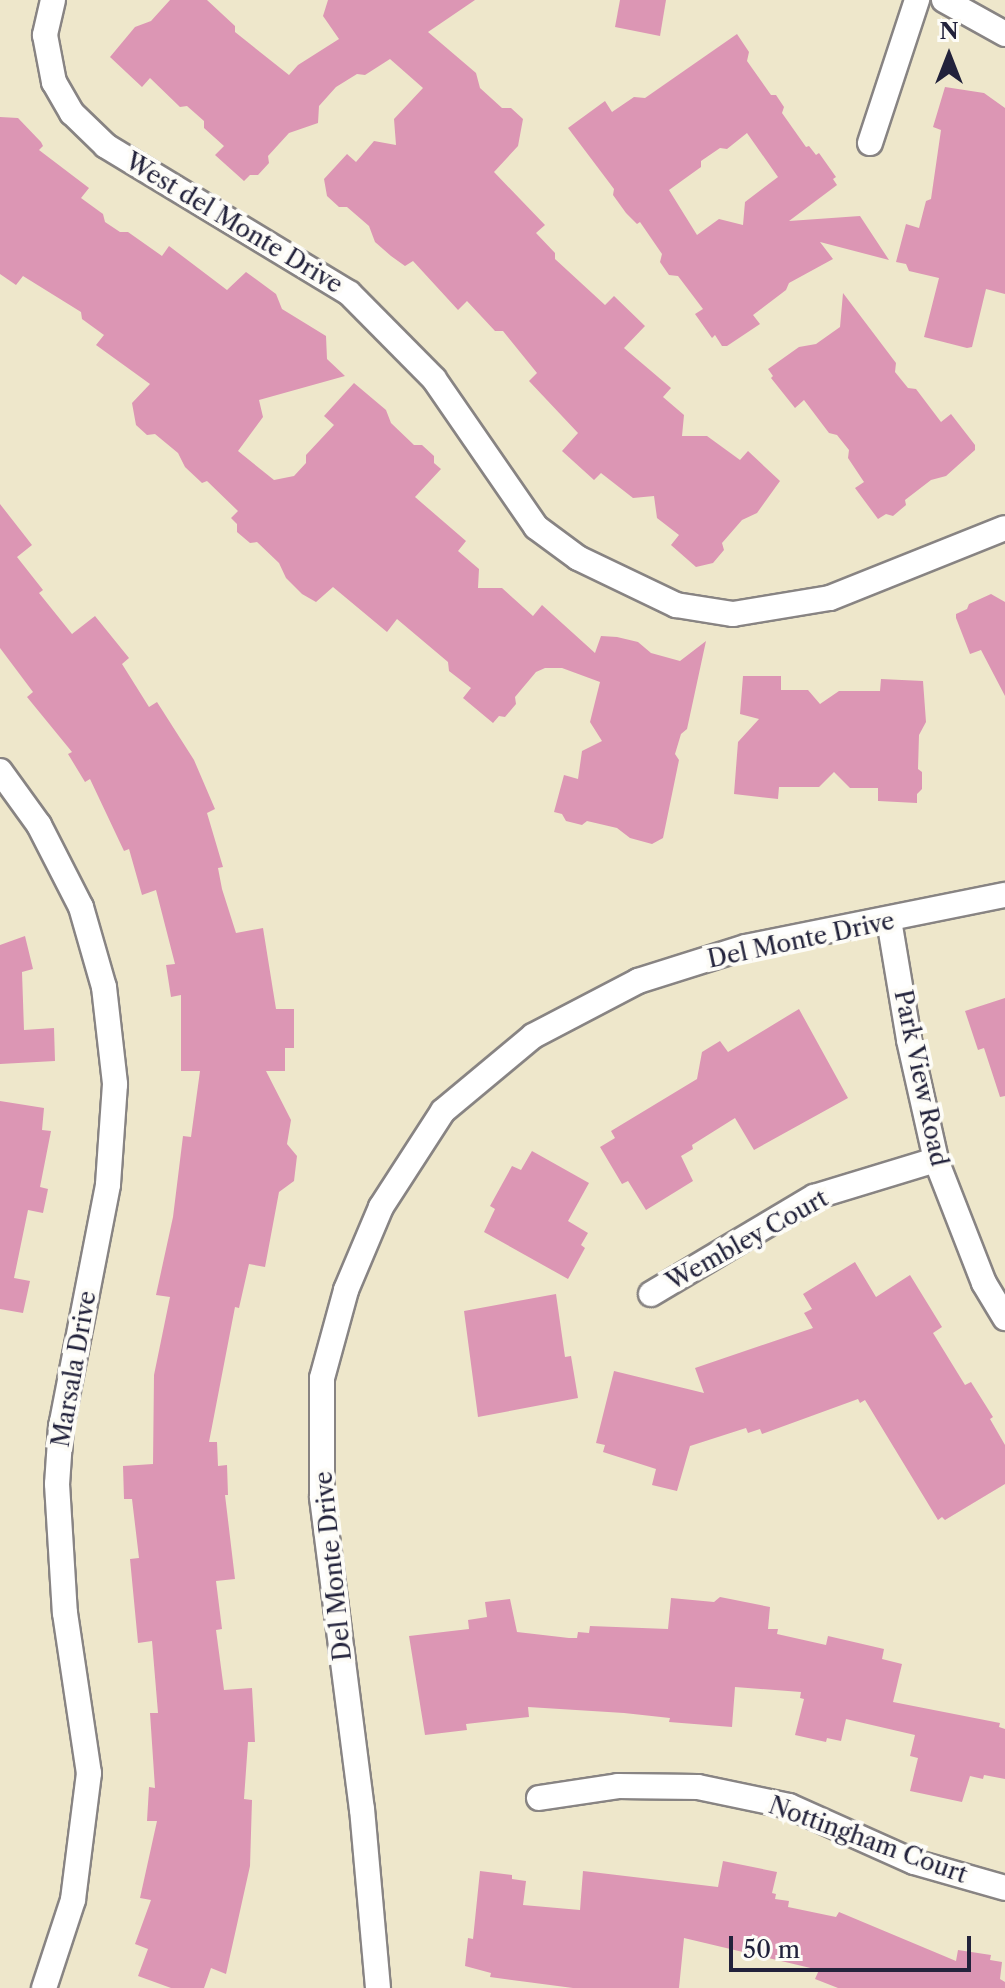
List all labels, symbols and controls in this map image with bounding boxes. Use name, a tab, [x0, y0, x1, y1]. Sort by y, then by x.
north arrow	[909, 16, 989, 96]
text: N	[939, 18, 959, 45]
street label: West del Monte Drive	[120, 147, 348, 299]
street label: Del Monte Drive	[705, 906, 897, 974]
street label: Park View Road	[888, 986, 954, 1170]
street label: Wembley Court	[661, 1184, 833, 1296]
street label: Marsala Drive	[46, 1288, 102, 1450]
street label: Del Monte Drive	[309, 1470, 357, 1662]
street label: Nottingham Court	[765, 1791, 971, 1889]
scale bar	[733, 1920, 975, 1970]
text: 50 m	[743, 1935, 800, 1964]

